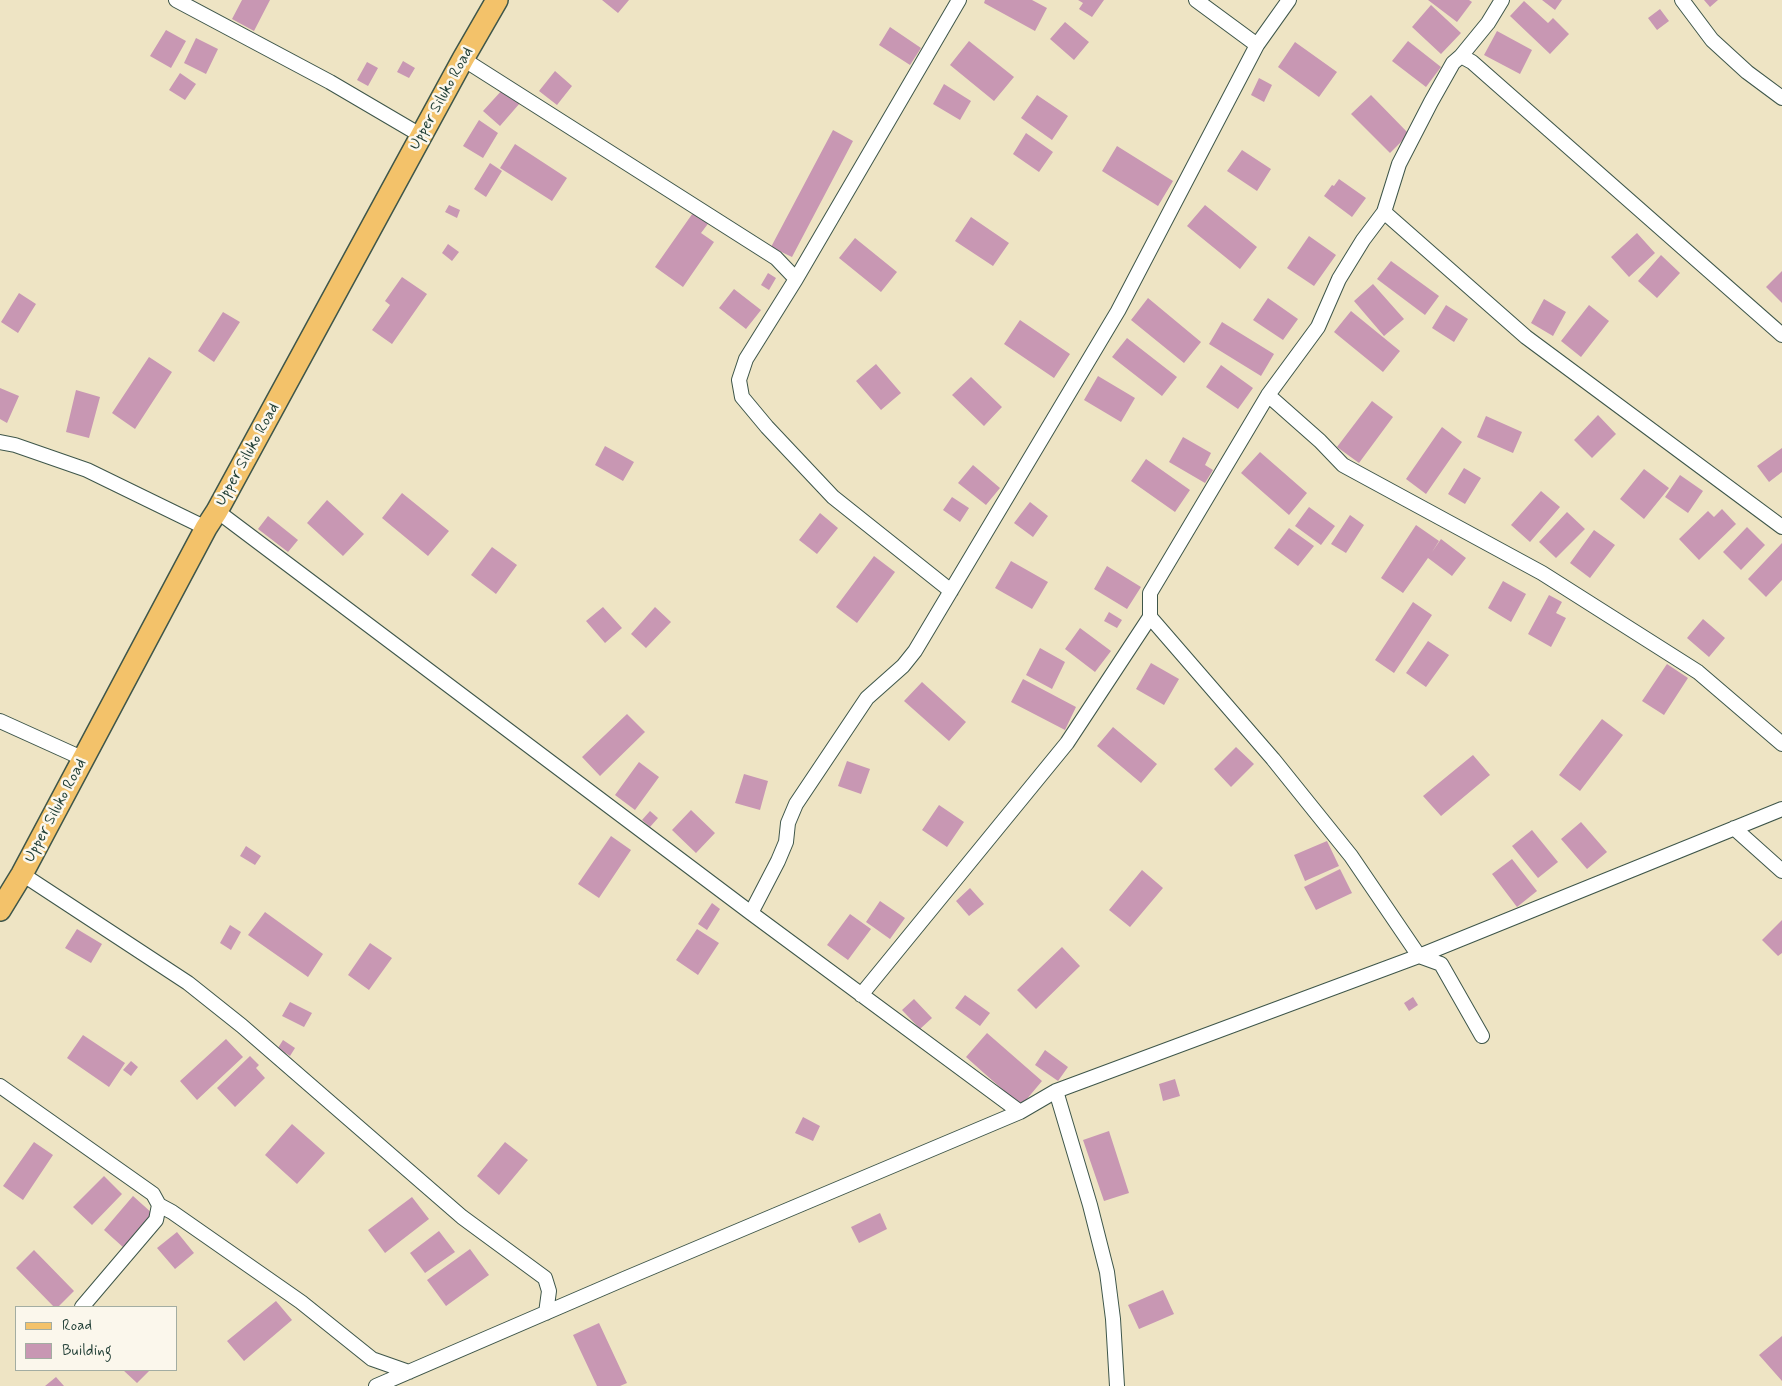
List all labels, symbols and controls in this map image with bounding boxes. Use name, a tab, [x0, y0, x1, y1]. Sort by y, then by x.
street label: Upper Siluko Road	[406, 44, 478, 154]
street label: Upper Siluko Road	[212, 400, 284, 510]
street label: Upper Siluko Road	[21, 756, 91, 866]
legend	[15, 1306, 178, 1371]
text: Road	[62, 1316, 92, 1336]
text: Building	[62, 1341, 112, 1361]

